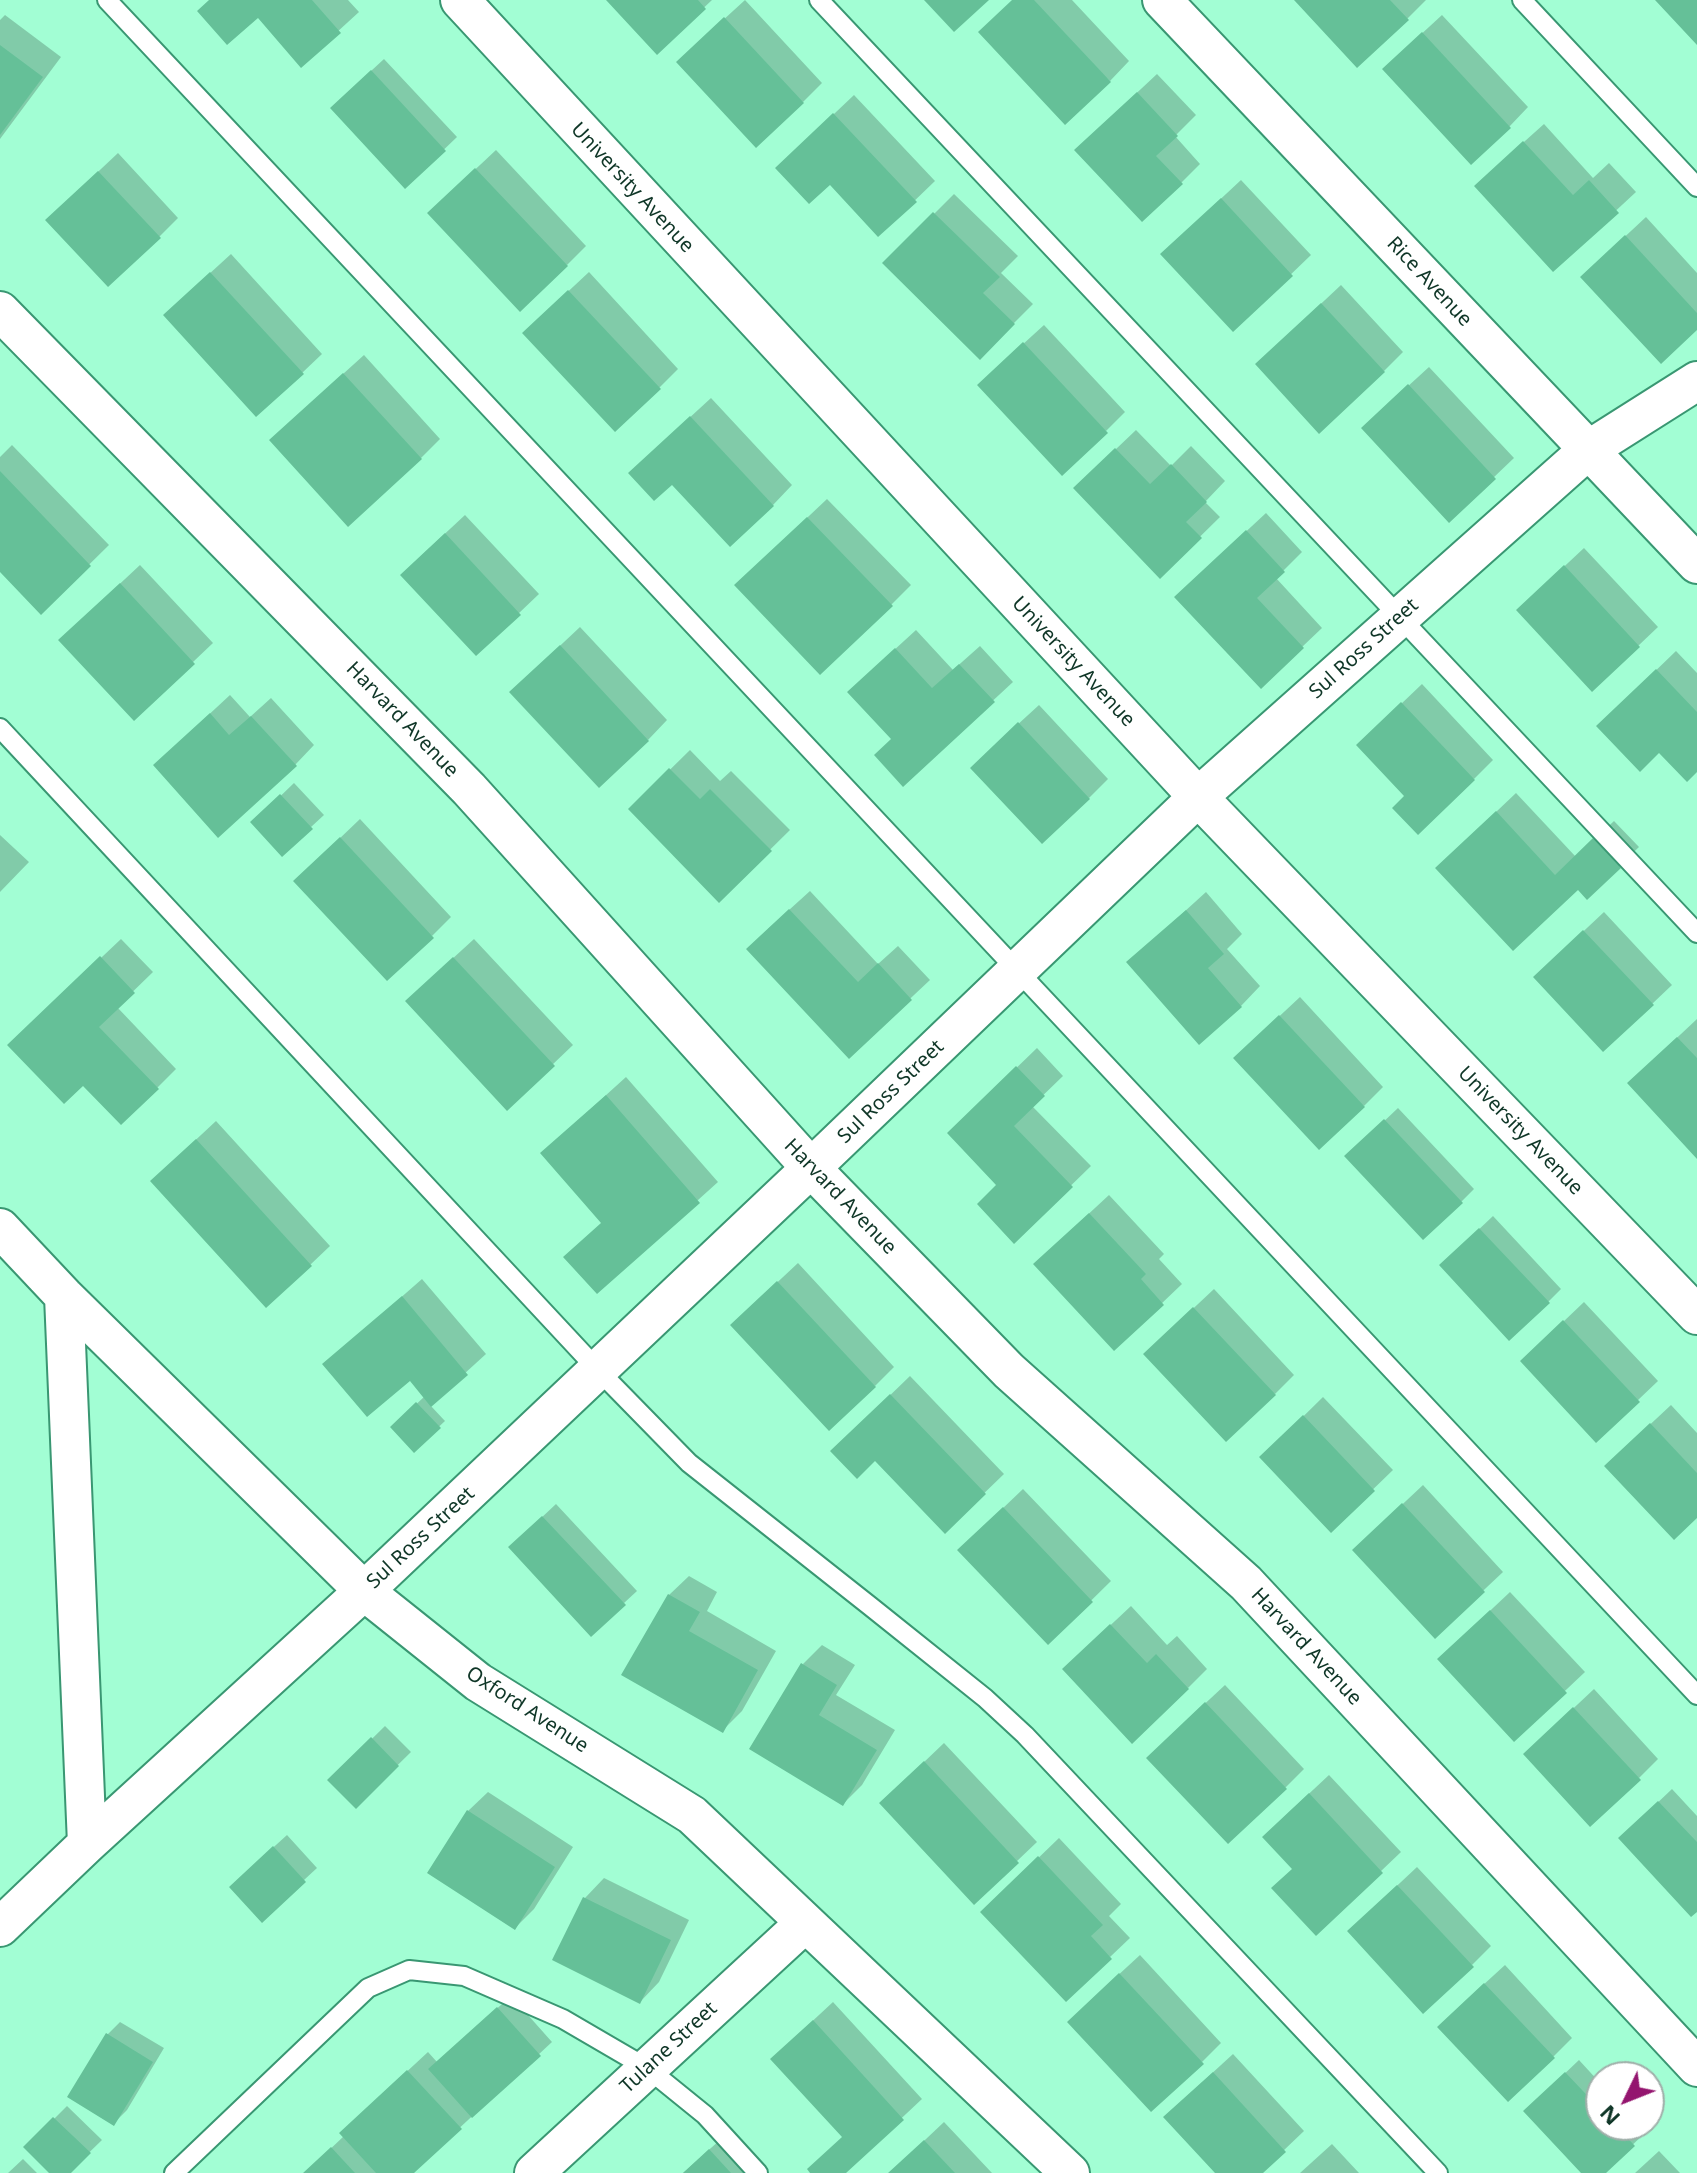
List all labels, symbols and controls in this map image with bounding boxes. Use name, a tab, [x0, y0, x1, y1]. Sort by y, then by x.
street label: University Avenue	[565, 118, 699, 258]
street label: Rice Avenue	[1381, 232, 1477, 332]
street label: University Avenue	[1006, 592, 1140, 732]
street label: Sul Ross Street	[1305, 594, 1423, 704]
street label: Harvard Avenue	[341, 657, 463, 783]
street label: Sul Ross Street	[833, 1035, 949, 1149]
street label: University Avenue	[1453, 1062, 1587, 1200]
street label: Harvard Avenue	[779, 1134, 901, 1260]
street label: Sul Ross Street	[362, 1482, 480, 1594]
street label: Harvard Avenue	[1246, 1584, 1366, 1710]
street label: Oxford Avenue	[461, 1662, 593, 1758]
street label: Tulane Street	[616, 1997, 722, 2099]
north arrow	[1585, 2061, 1665, 2141]
text: N	[1592, 2099, 1626, 2133]

